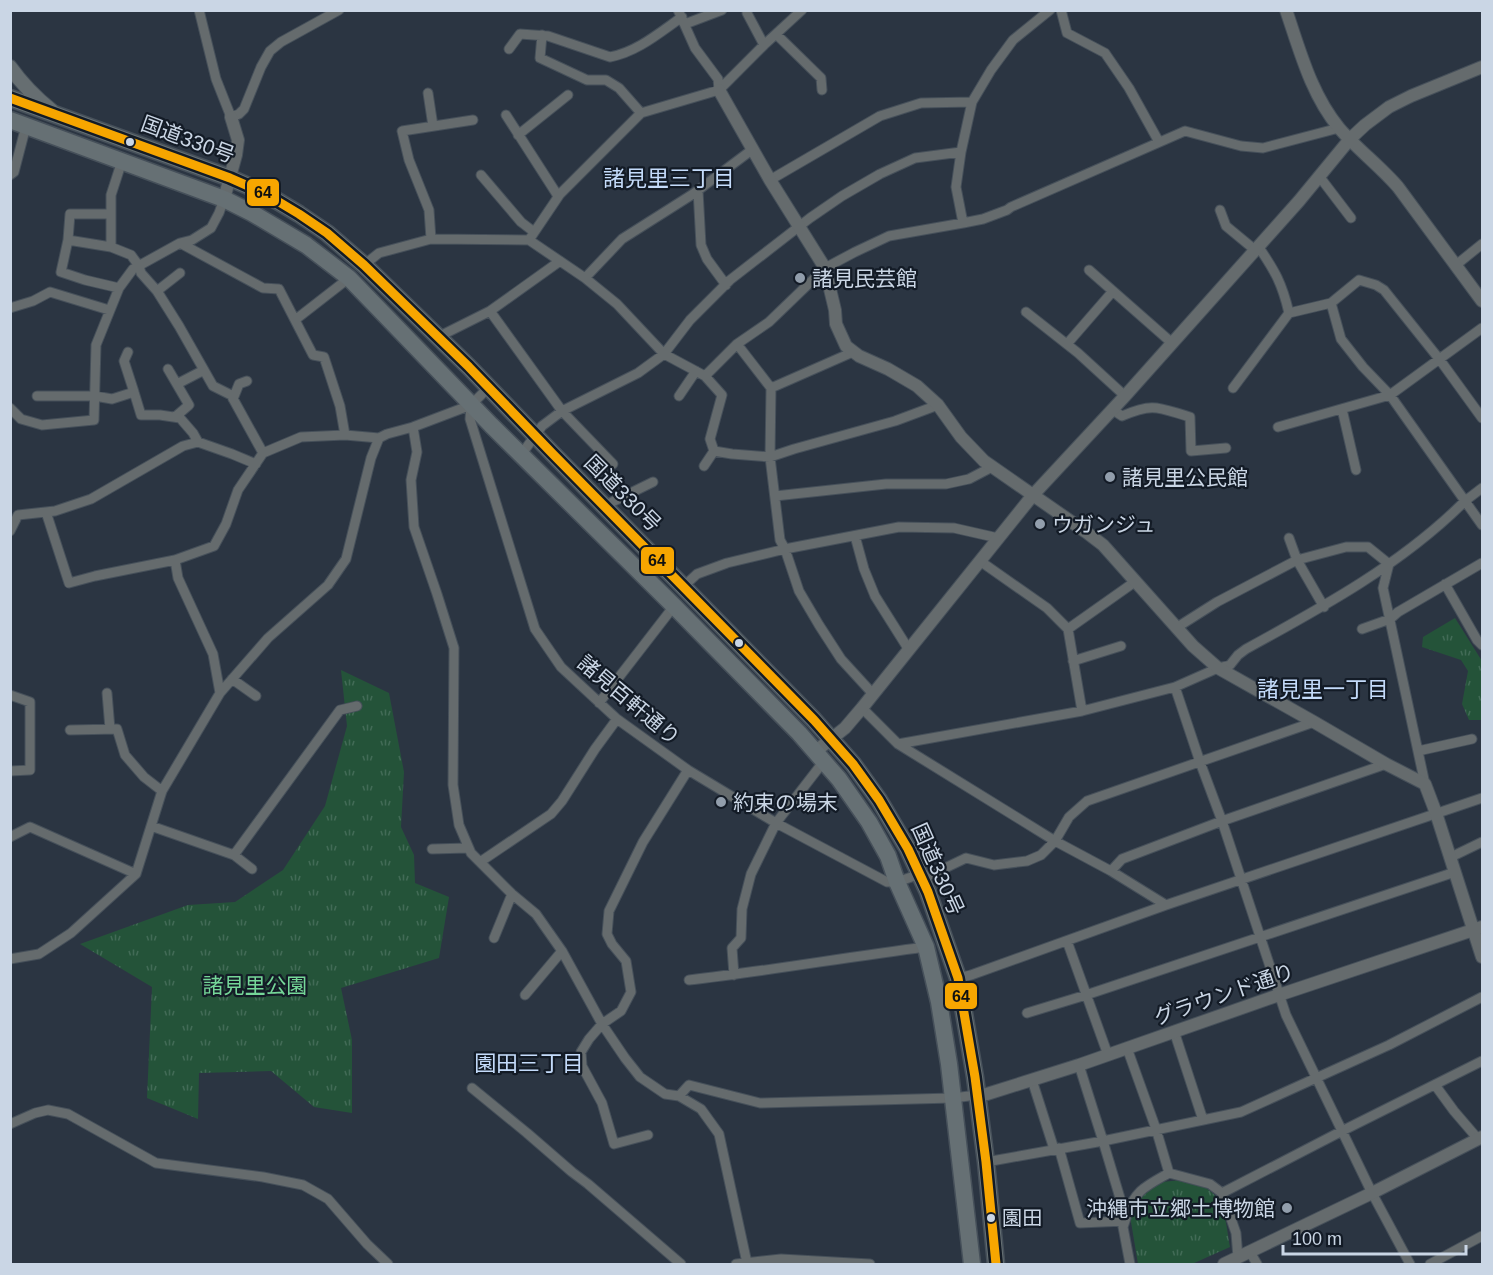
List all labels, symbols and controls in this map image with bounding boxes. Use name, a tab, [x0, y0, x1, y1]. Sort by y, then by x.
street label: 国道330号	[138, 111, 238, 167]
unlabelled marker	[124, 136, 136, 148]
district label: 諸見里三丁目	[603, 166, 735, 191]
line badge: 64	[246, 178, 280, 207]
text: 64	[254, 184, 272, 201]
place label: 諸見民芸館	[812, 267, 917, 290]
marker: 諸見民芸館	[793, 271, 807, 285]
street label: 国道330号	[580, 450, 666, 536]
place label: 諸見里公民館	[1122, 466, 1248, 489]
marker: 諸見里公民館	[1103, 470, 1117, 484]
place label: ウガンジュ	[1052, 513, 1156, 536]
marker: ウガンジュ	[1033, 517, 1047, 531]
line badge: 64	[640, 546, 675, 575]
text: 64	[648, 552, 666, 569]
unlabelled marker	[733, 637, 745, 649]
street label: 諸見百軒通り	[573, 651, 685, 749]
district label: 諸見里一丁目	[1257, 677, 1389, 702]
place label: 約束の場末	[733, 791, 838, 814]
marker: 約束の場末	[714, 795, 728, 809]
street label: 国道330号	[908, 820, 968, 918]
street label: グラウンド通り	[1151, 959, 1297, 1029]
park label: 諸見里公園	[203, 974, 308, 997]
line badge: 64	[944, 982, 978, 1010]
text: 64	[952, 988, 970, 1005]
district label: 園田三丁目	[474, 1051, 584, 1076]
place label: 沖縄市立郷土博物館	[1086, 1197, 1275, 1220]
marker: 沖縄市立郷土博物館	[1280, 1201, 1294, 1215]
place label: 園田	[1002, 1207, 1042, 1229]
marker: 園田	[985, 1212, 997, 1224]
scale bar	[1283, 1218, 1466, 1256]
text: 100 m	[1292, 1229, 1342, 1249]

